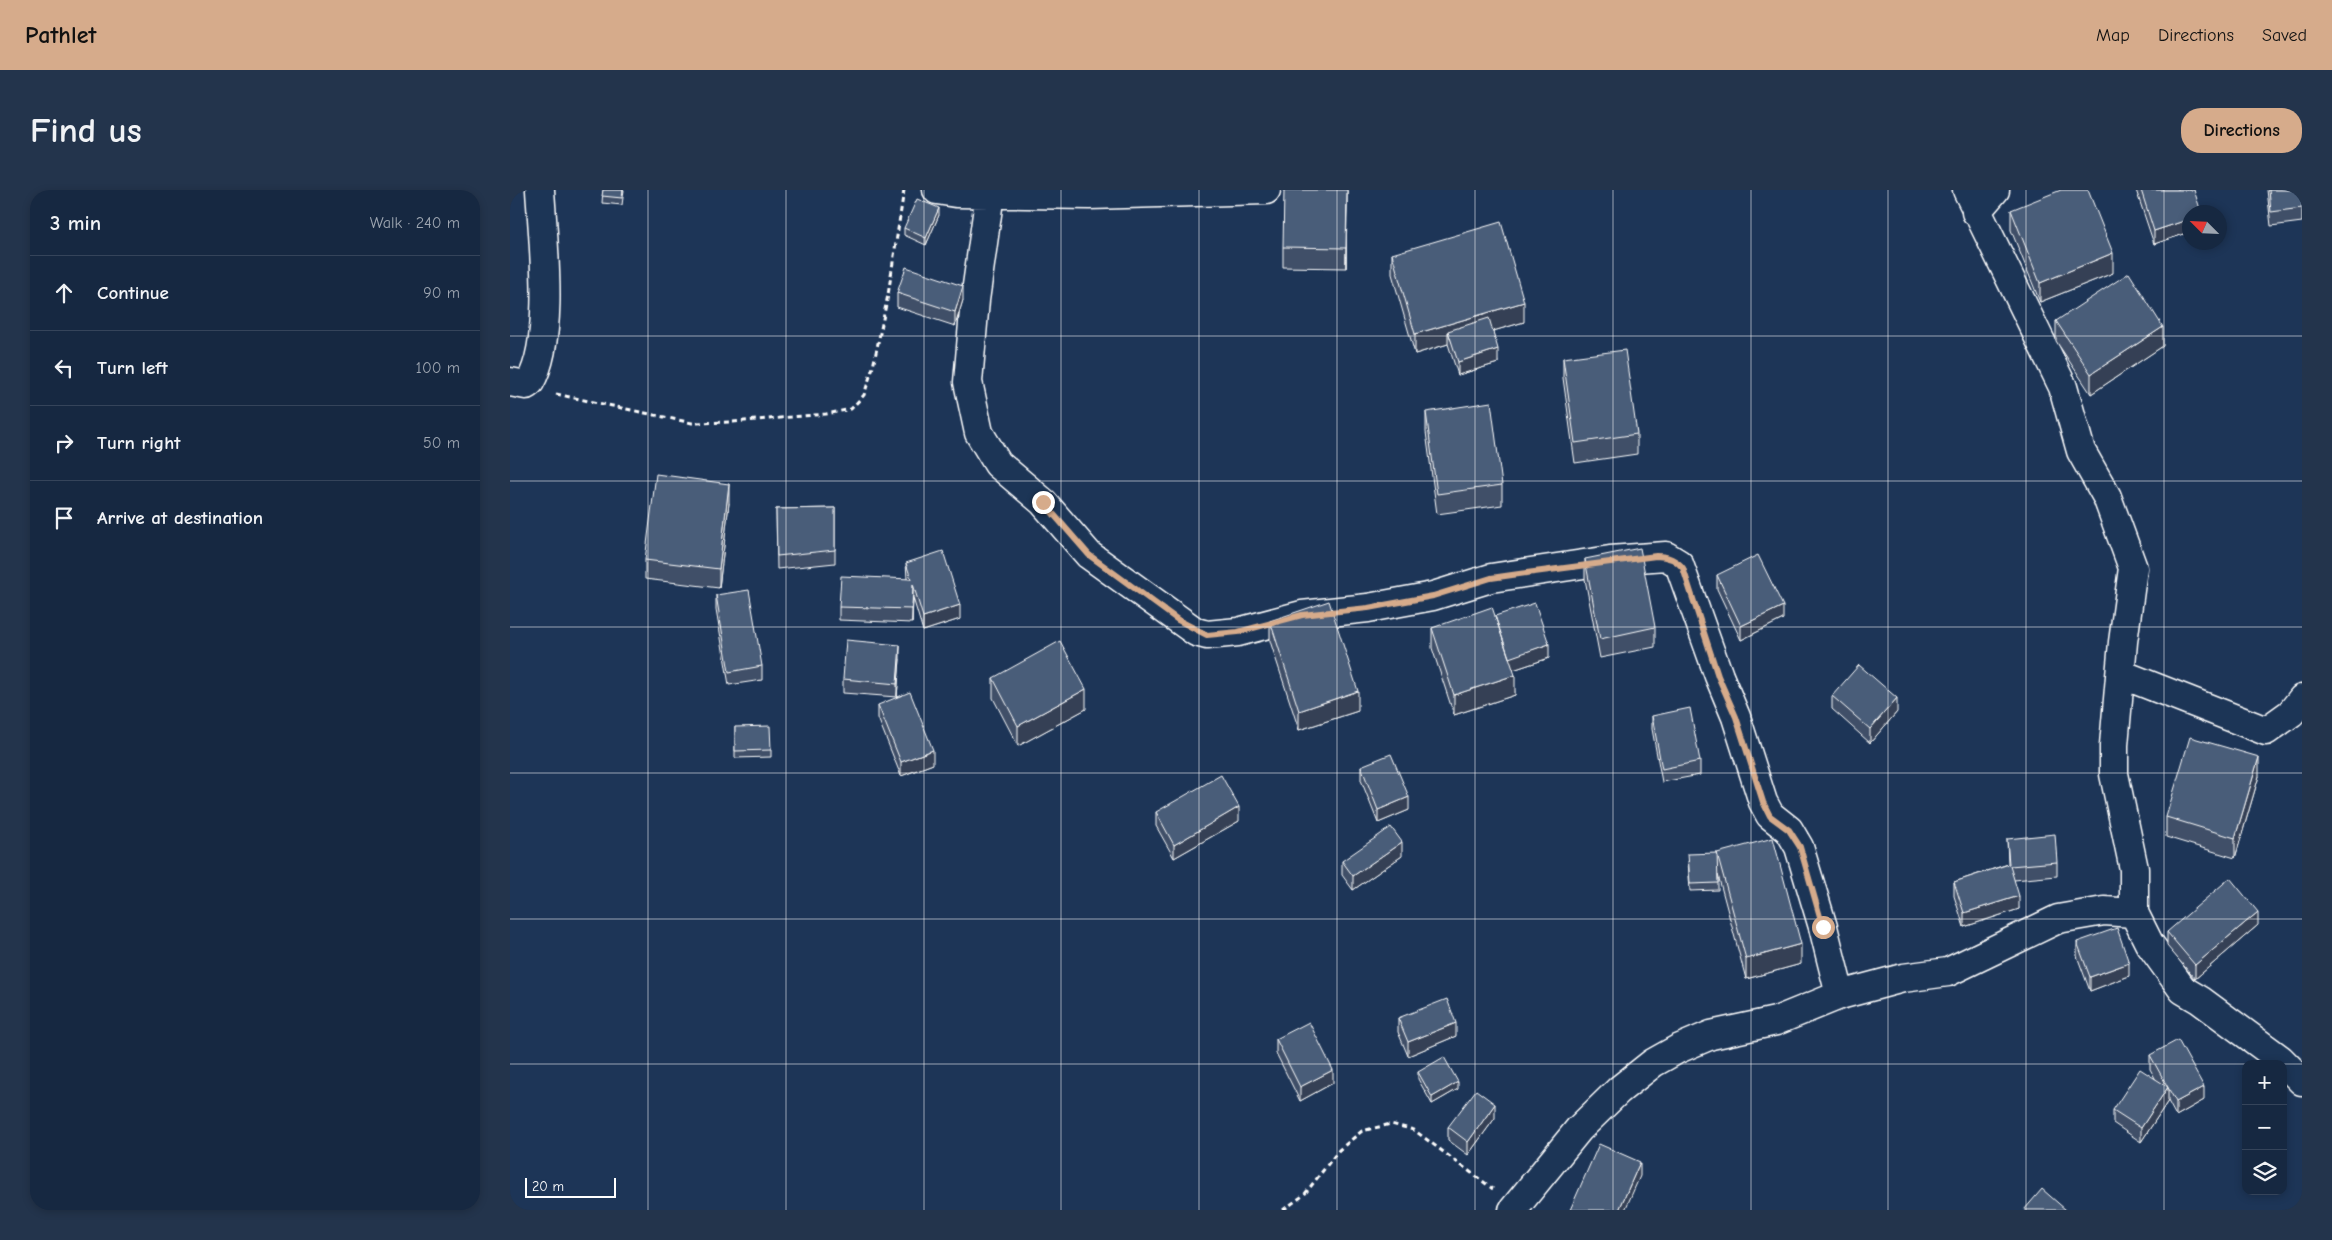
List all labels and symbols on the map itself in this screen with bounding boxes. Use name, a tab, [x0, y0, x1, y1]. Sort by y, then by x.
north arrow	[2182, 205, 2227, 250]
route end	[1032, 491, 1055, 514]
route start	[1812, 916, 1835, 939]
scale bar	[525, 1175, 616, 1198]

